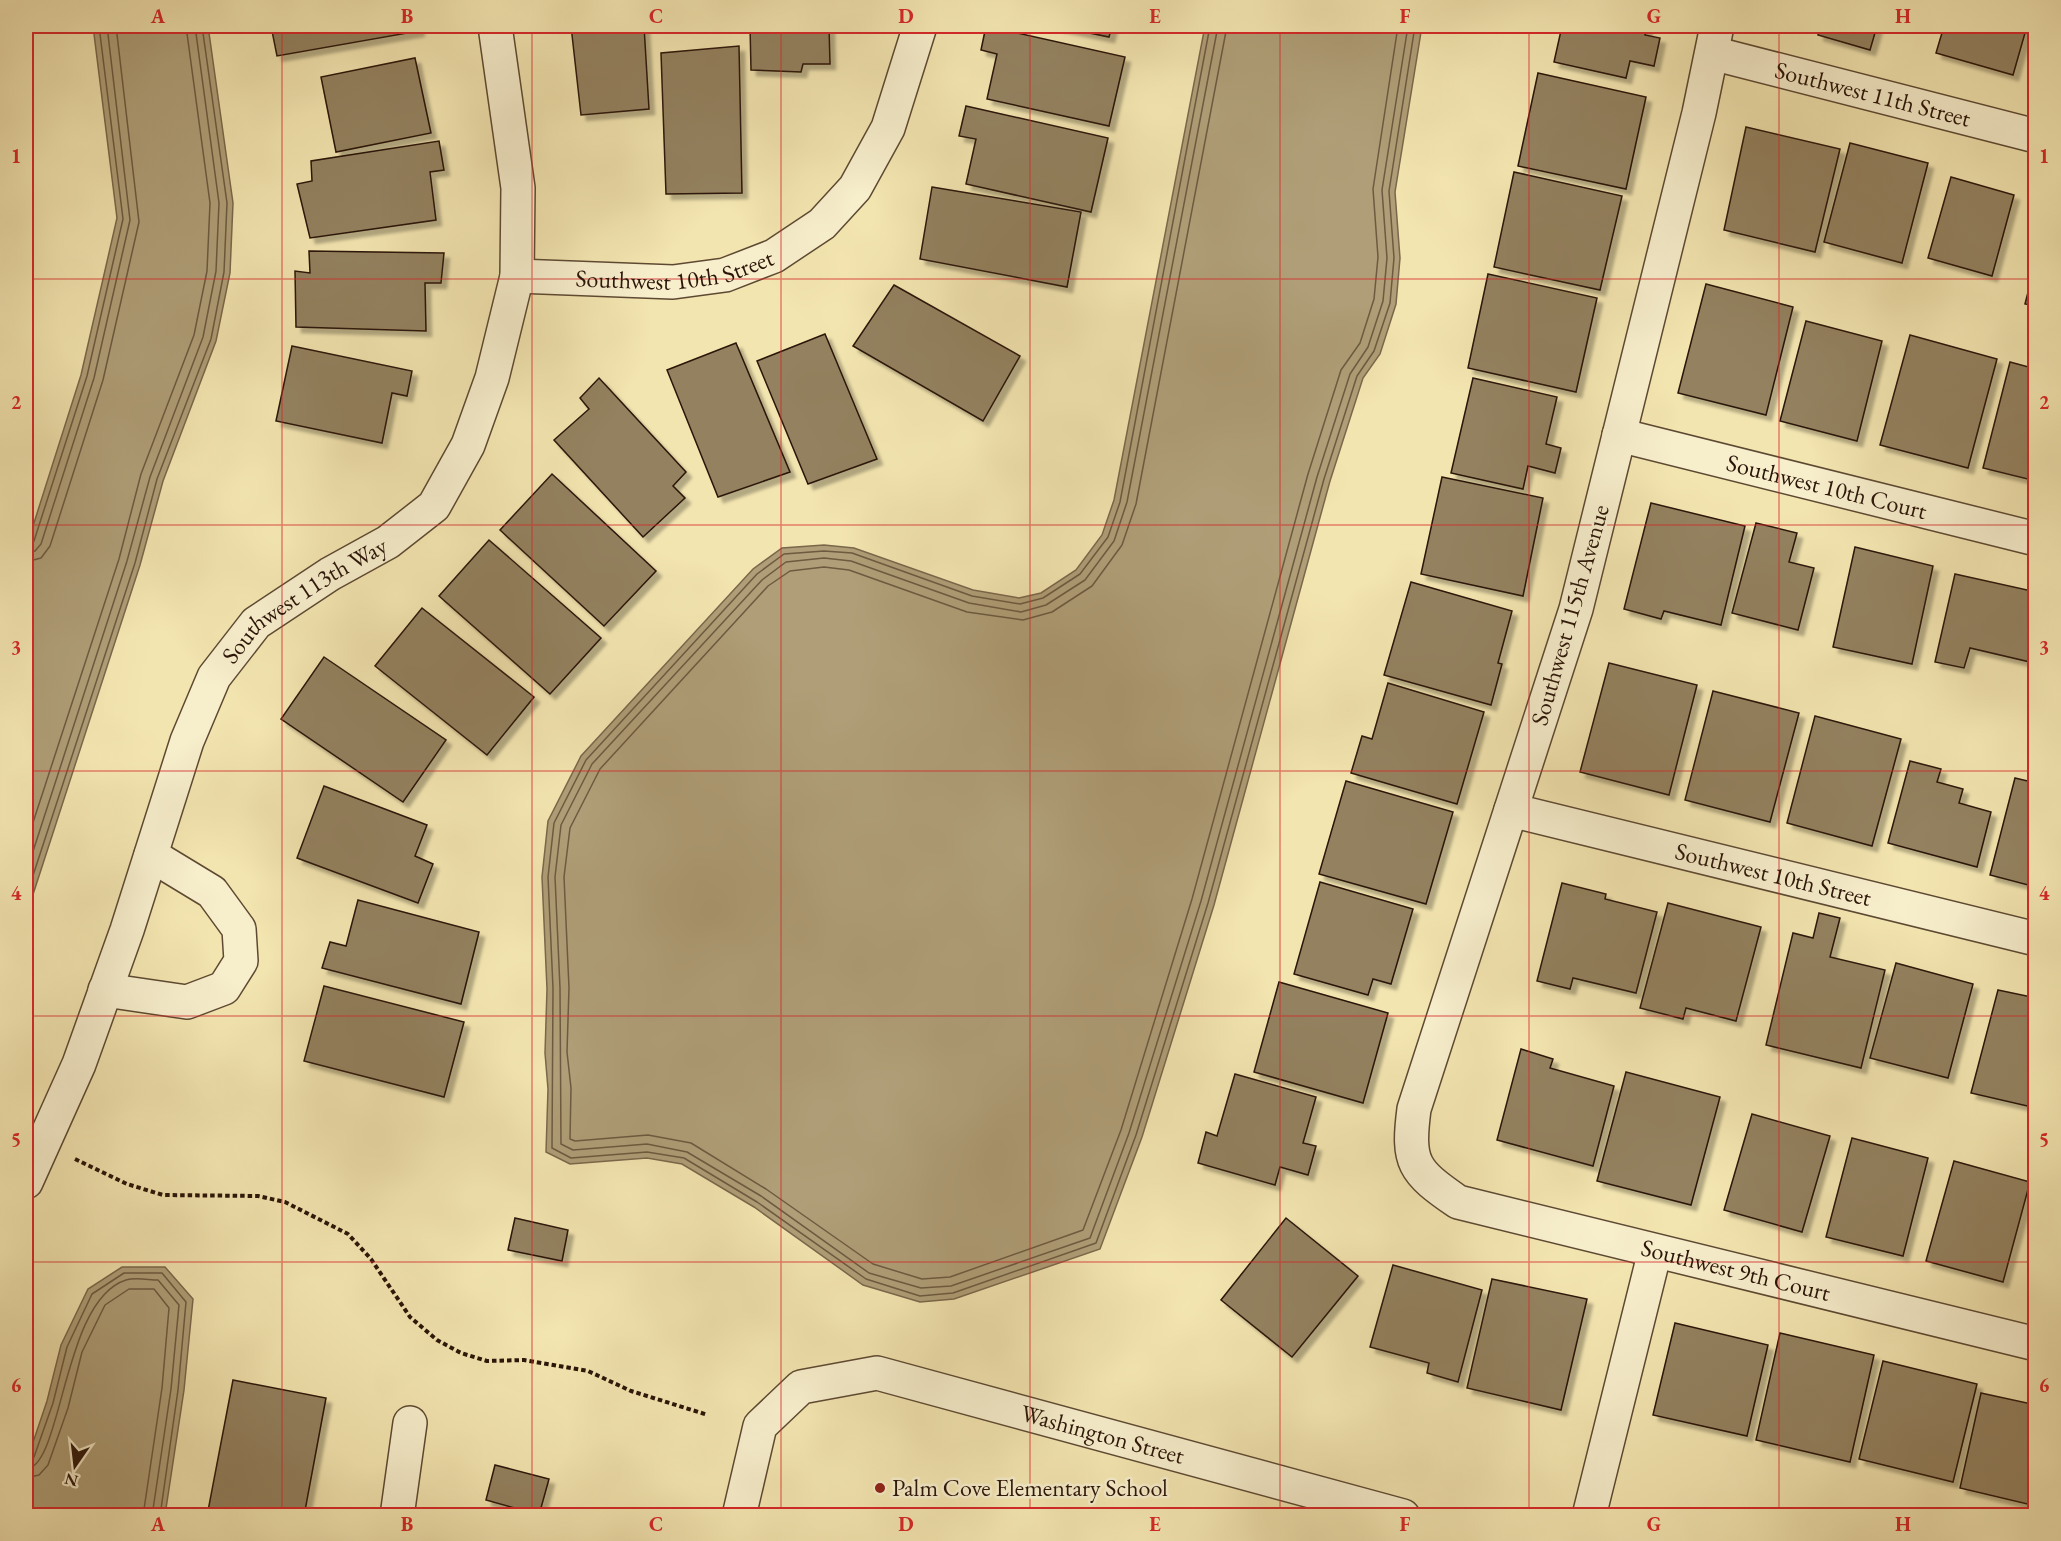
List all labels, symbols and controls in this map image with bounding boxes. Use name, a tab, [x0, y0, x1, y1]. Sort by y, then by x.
text: A	[150, 3, 166, 29]
text: B	[401, 3, 413, 29]
text: C	[649, 3, 663, 29]
text: D	[898, 3, 914, 29]
text: E	[1149, 3, 1161, 29]
text: F	[1400, 3, 1411, 29]
text: G	[1647, 3, 1661, 29]
text: H	[1895, 3, 1911, 29]
street label: Southwest 11th Street	[1772, 54, 1975, 134]
text: 1	[11, 143, 21, 169]
text: 1	[2039, 143, 2049, 169]
street label: Southwest 10th Street	[575, 242, 778, 297]
text: 2	[11, 389, 22, 415]
text: 2	[2039, 389, 2050, 415]
street label: Southwest 10th Court	[1723, 446, 1931, 526]
street label: Southwest 115th Avenue	[1523, 501, 1616, 729]
street label: Southwest 113th Way	[214, 529, 393, 670]
text: 3	[11, 634, 21, 660]
text: 3	[2039, 634, 2049, 660]
street label: Southwest 10th Street	[1672, 835, 1875, 913]
text: 4	[11, 880, 22, 906]
text: 4	[2039, 880, 2050, 906]
text: 5	[11, 1126, 21, 1152]
text: 5	[2039, 1126, 2049, 1152]
street label: Southwest 9th Court	[1638, 1232, 1834, 1308]
text: 6	[11, 1372, 22, 1398]
text: 6	[2039, 1372, 2050, 1398]
street label: Washington Street	[1018, 1397, 1188, 1471]
north arrow	[45, 1436, 105, 1496]
text: N	[63, 1468, 80, 1492]
place label: Palm Cove Elementary School	[892, 1472, 1168, 1503]
marker: Palm Cove Elementary School	[873, 1481, 887, 1495]
text: A	[150, 1511, 166, 1537]
text: B	[401, 1511, 413, 1537]
text: C	[649, 1511, 663, 1537]
text: D	[898, 1511, 914, 1537]
text: E	[1149, 1511, 1161, 1537]
text: F	[1400, 1511, 1411, 1537]
text: G	[1647, 1511, 1661, 1537]
text: H	[1895, 1511, 1911, 1537]

